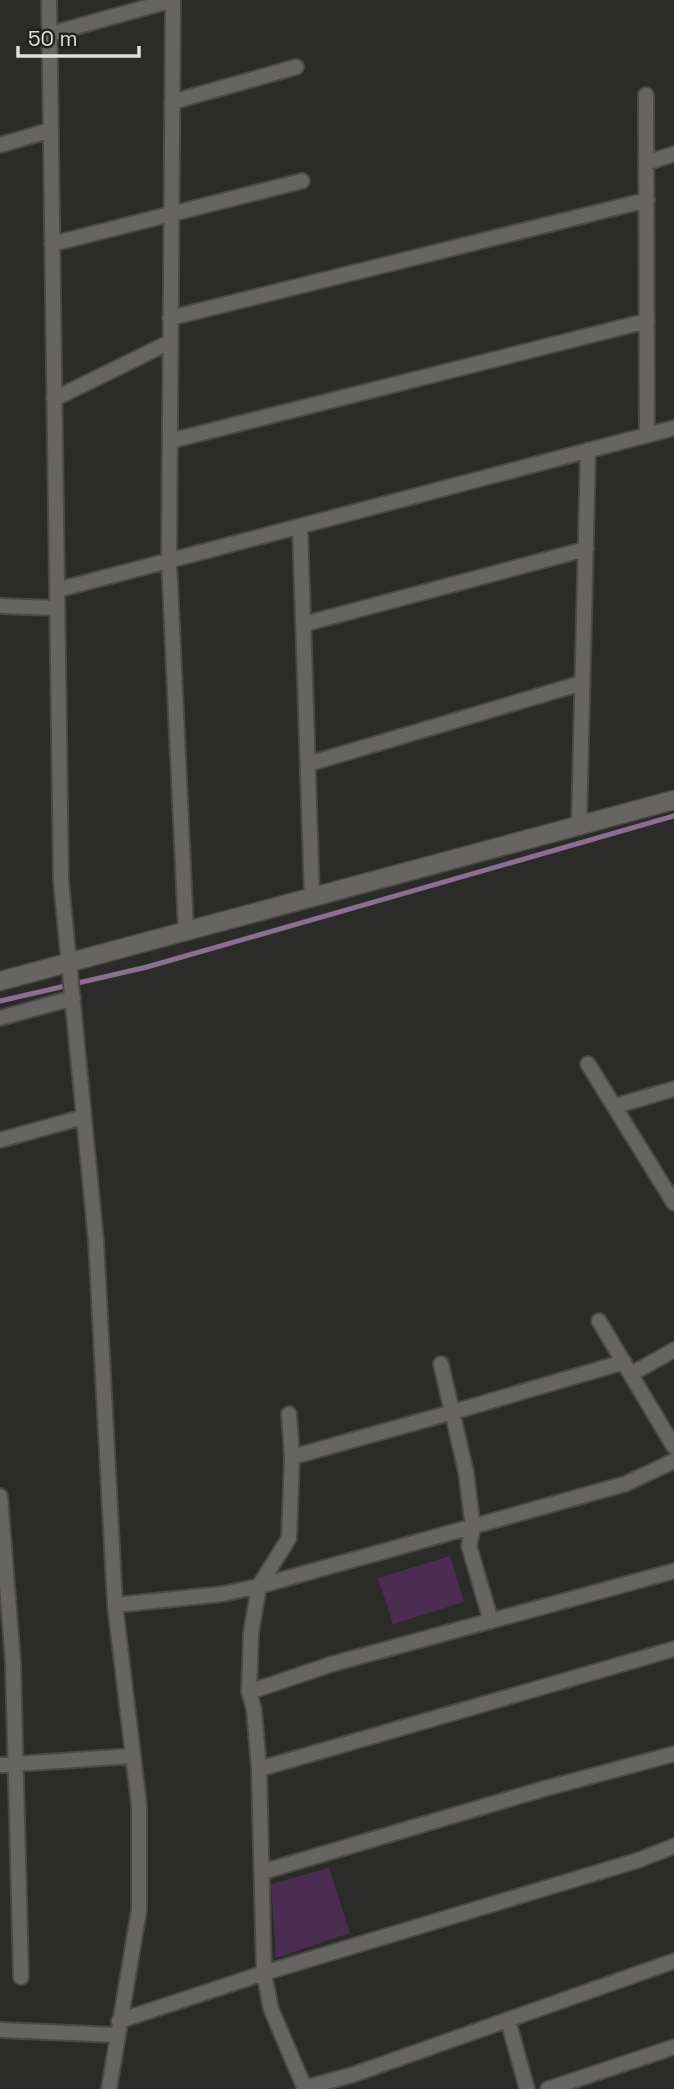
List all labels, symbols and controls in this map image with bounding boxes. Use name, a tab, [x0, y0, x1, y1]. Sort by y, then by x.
scale bar	[18, 14, 138, 58]
text: 50 m	[28, 25, 78, 52]

